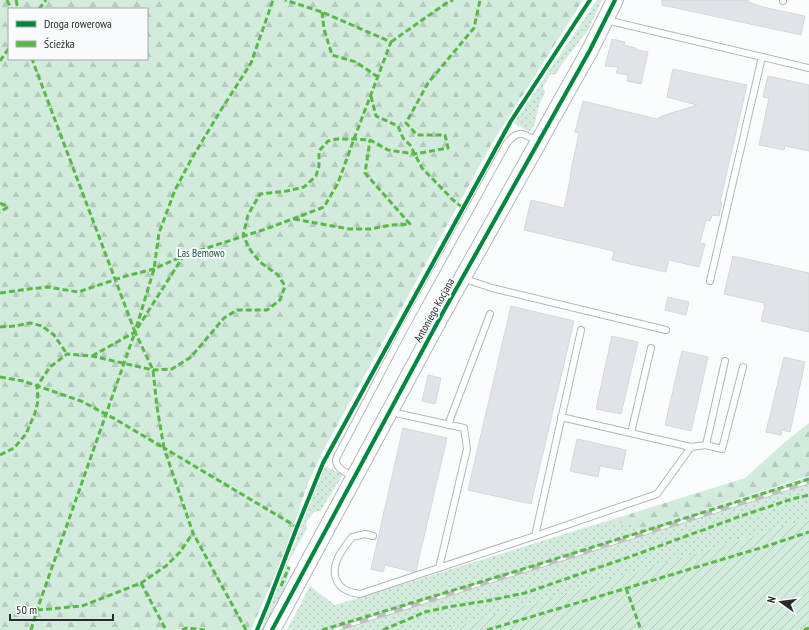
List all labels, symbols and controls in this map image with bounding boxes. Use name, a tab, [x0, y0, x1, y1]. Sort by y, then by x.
legend	[8, 8, 148, 60]
text: Droga rowerowa	[44, 16, 112, 31]
text: Ścieżka	[44, 36, 75, 51]
park label: Las Bemowo	[177, 246, 225, 260]
street label: Antoniego Kocjana	[411, 276, 457, 344]
north arrow	[761, 582, 801, 622]
text: N	[764, 595, 779, 604]
scale bar	[10, 596, 113, 622]
text: 50 m	[16, 602, 37, 617]

